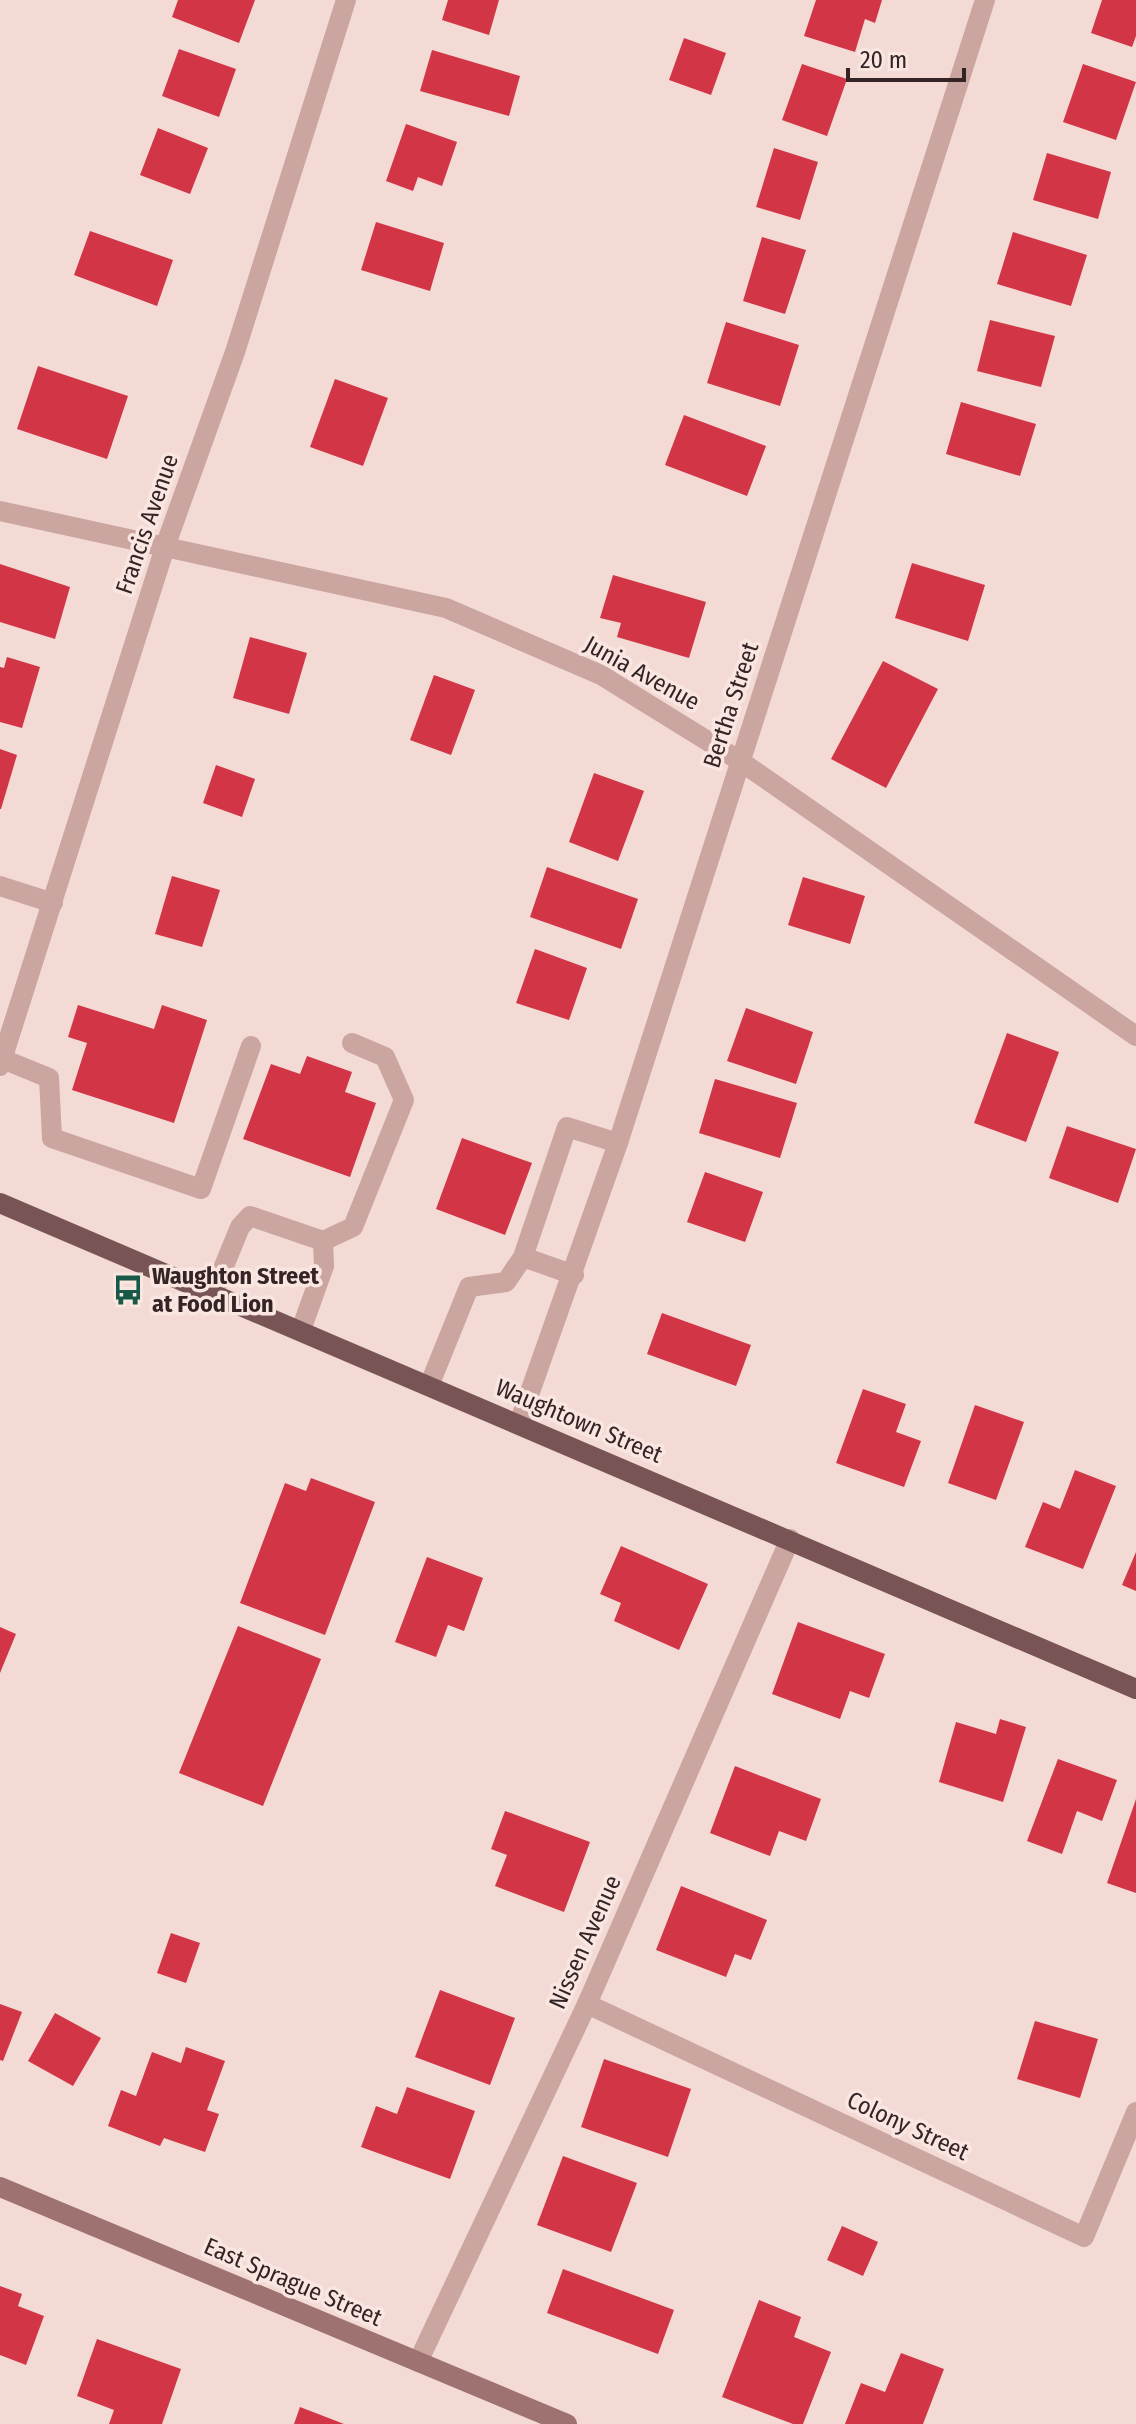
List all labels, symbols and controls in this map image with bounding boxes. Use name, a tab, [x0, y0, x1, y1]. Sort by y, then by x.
scale bar	[848, 32, 964, 82]
text: 20 m	[860, 46, 907, 74]
street label: Francis Avenue	[110, 450, 184, 598]
street label: Junia Avenue	[580, 630, 704, 716]
street label: Bertha Street	[698, 639, 764, 771]
place label: Waughton Street at Food Lion	[152, 1262, 319, 1318]
bus stop icon: Waughton Street at Food Lion	[111, 1273, 145, 1307]
street label: Waughtown Street	[491, 1373, 667, 1469]
street label: Nissen Avenue	[543, 1871, 627, 2013]
street label: Colony Street	[843, 2086, 973, 2166]
street label: East Sprague Street	[200, 2232, 386, 2332]

